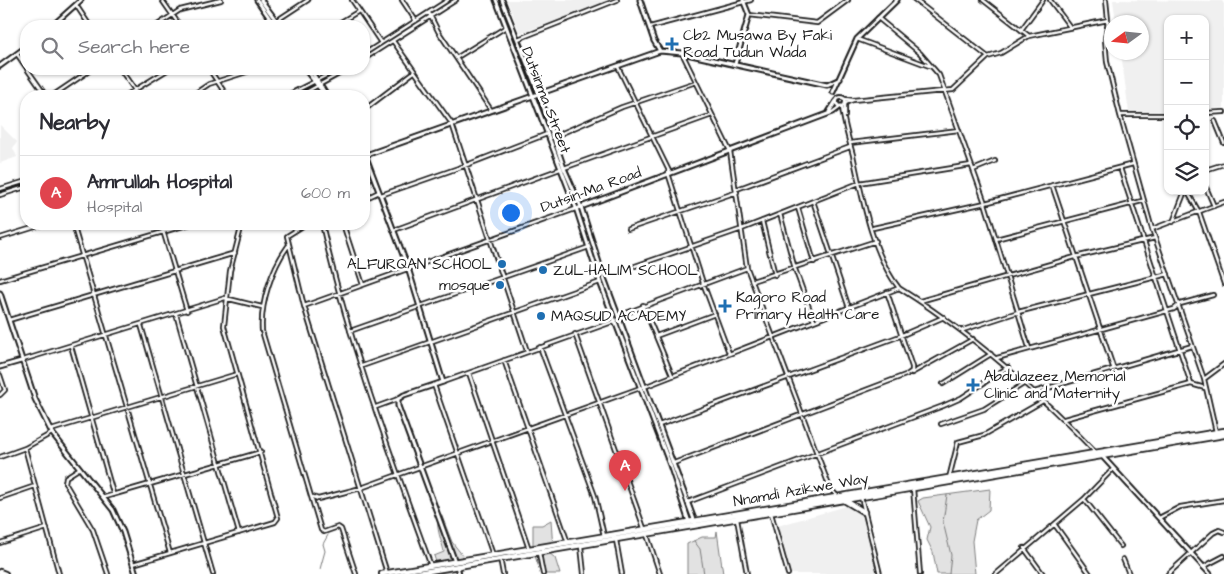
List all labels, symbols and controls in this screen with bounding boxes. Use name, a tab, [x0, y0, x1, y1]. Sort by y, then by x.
north arrow	[1104, 15, 1149, 60]
map controls	[1164, 15, 1209, 195]
button: +	[1164, 15, 1209, 60]
search box	[20, 20, 370, 75]
place label: Cb2 Musawa By Faki Road Tudun Wada	[683, 25, 833, 63]
icon: search	[38, 34, 66, 62]
text: Search here	[78, 34, 190, 61]
marker: Cb2 Musawa By Faki Road Tudun Wada	[665, 37, 679, 51]
street label: Dutsinma Street	[516, 44, 576, 156]
button: −	[1164, 60, 1209, 105]
button: locate	[1164, 105, 1209, 150]
text: Nearby	[40, 108, 110, 137]
button: layers	[1164, 150, 1209, 195]
street label: Dutsin-Ma Road	[538, 162, 645, 218]
text: Amrullah Hospital	[87, 169, 232, 196]
text: A	[51, 182, 61, 204]
text: 600 m	[301, 182, 350, 204]
text: Hospital	[87, 196, 142, 218]
your location	[498, 200, 524, 226]
place label: ALFURQAN SCHOOL	[347, 254, 493, 275]
marker: ALFURQAN SCHOOL	[496, 258, 508, 270]
place label: ZUL-HALIM SCHOOL	[553, 260, 698, 281]
marker: ZUL-HALIM SCHOOL	[537, 264, 549, 276]
place label: mosque	[439, 275, 490, 296]
marker: mosque	[494, 279, 506, 291]
place label: Kagoro Road Primary Health Care	[736, 287, 879, 326]
marker: Kagoro Road Primary Health Care	[718, 299, 732, 313]
place label: MAQSUD ACADEMY	[551, 306, 686, 327]
marker: MAQSUD ACADEMY	[535, 310, 547, 322]
place label: Abdulazeez Memorial Clinic and Maternity	[984, 366, 1126, 405]
marker: Abdulazeez Memorial Clinic and Maternity	[966, 378, 980, 392]
pin: A	[609, 450, 641, 491]
street label: Nnamdi Azikwe Way	[732, 468, 870, 513]

